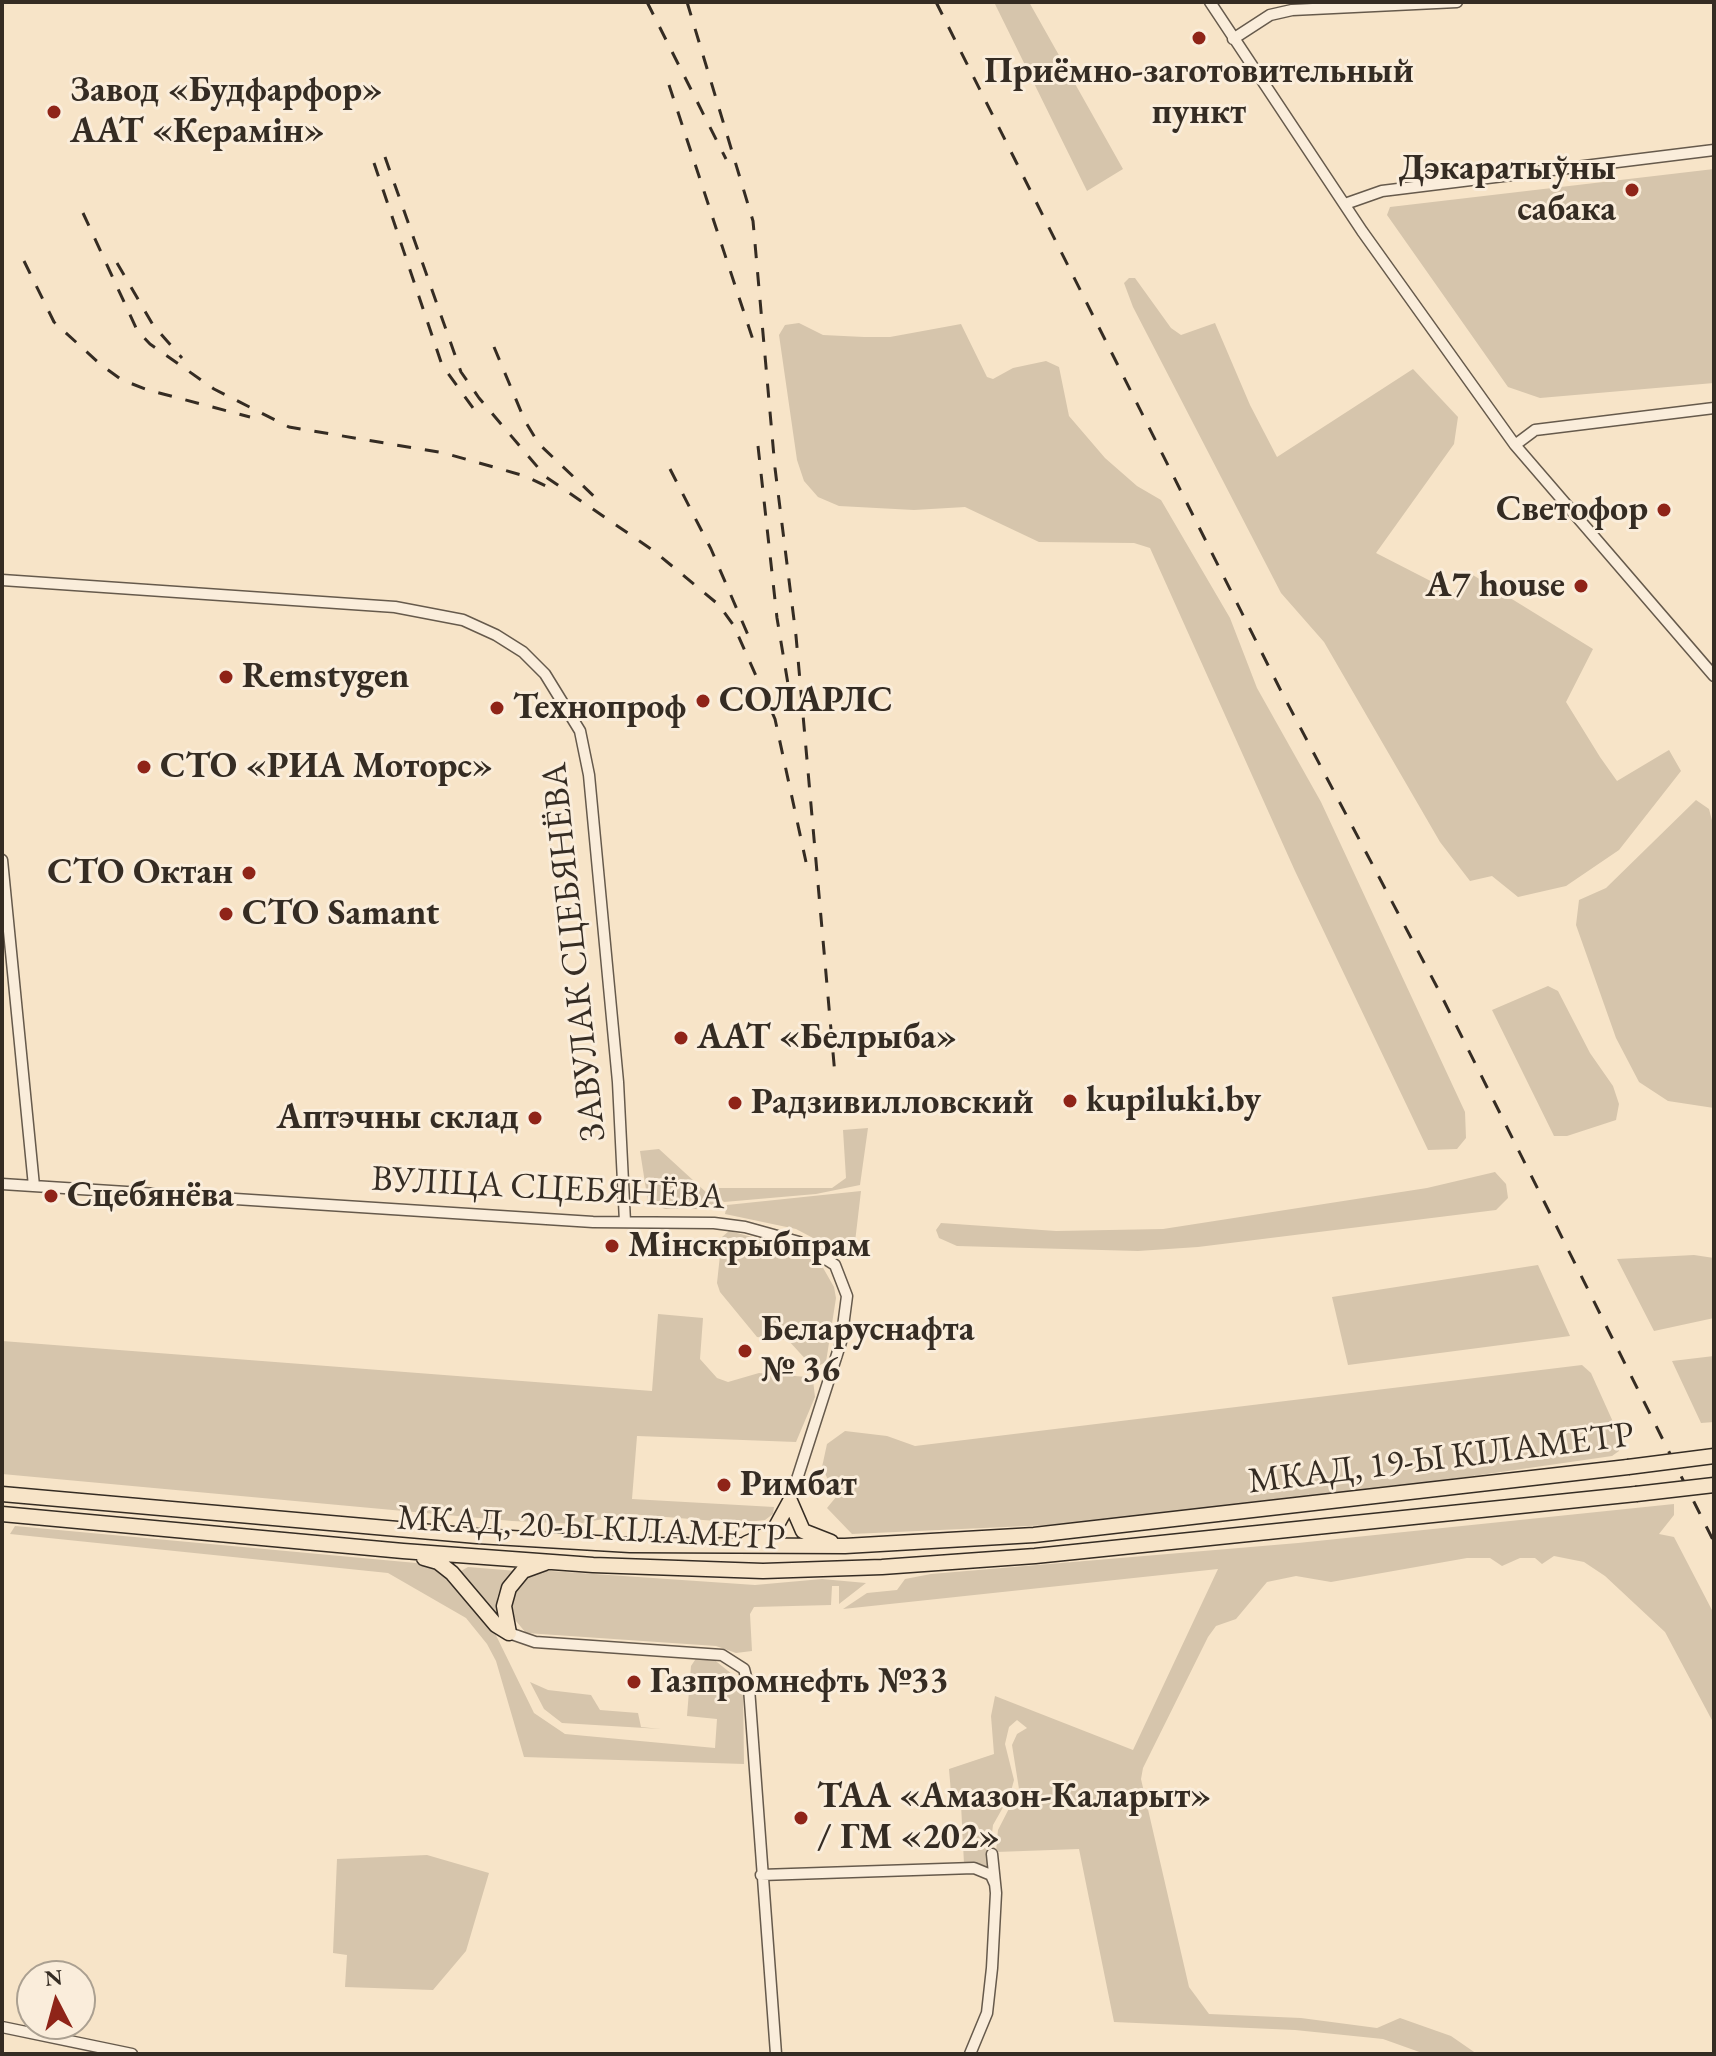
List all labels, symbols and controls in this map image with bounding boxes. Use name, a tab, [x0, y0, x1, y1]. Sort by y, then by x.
marker: Приёмно-заготовительный пункт	[1190, 29, 1208, 47]
place label: Приёмно-заготовительный пункт	[984, 50, 1414, 135]
place label: Завод «Будфарфор» ААТ «Керамін»	[70, 69, 383, 154]
marker: Завод «Будфарфор» ААТ «Керамін»	[45, 103, 63, 121]
place label: Дэкаратыўны сабака	[1399, 147, 1616, 232]
marker: Дэкаратыўны сабака	[1623, 181, 1641, 199]
place label: Светофор	[1496, 488, 1648, 532]
marker: Светофор	[1655, 501, 1673, 519]
place label: A7 house	[1425, 564, 1565, 608]
marker: A7 house	[1572, 577, 1590, 595]
place label: Remstygen	[242, 655, 409, 699]
marker: Remstygen	[217, 668, 235, 686]
place label: СОЛАРЛС	[719, 679, 893, 723]
place label: Технопроф	[513, 686, 686, 730]
marker: СОЛАРЛС	[694, 692, 712, 710]
marker: Технопроф	[488, 699, 506, 717]
place label: СТО «РИА Моторс»	[160, 745, 493, 789]
marker: СТО «РИА Моторс»	[135, 758, 153, 776]
street label: ЗАВУЛАК СЦЕБЯНЁВА	[534, 761, 616, 1143]
place label: СТО Октан	[47, 851, 233, 895]
marker: СТО Октан	[240, 864, 258, 882]
place label: СТО Samant	[242, 892, 439, 936]
marker: СТО Samant	[217, 905, 235, 923]
place label: ААТ «Белрыба»	[697, 1016, 957, 1060]
marker: ААТ «Белрыба»	[672, 1029, 690, 1047]
place label: kupiluki.by	[1086, 1079, 1261, 1123]
place label: Радзивилловский	[751, 1081, 1034, 1125]
marker: kupiluki.by	[1061, 1092, 1079, 1110]
marker: Радзивилловский	[726, 1094, 744, 1112]
place label: Аптэчны склад	[276, 1096, 519, 1140]
marker: Аптэчны склад	[526, 1109, 544, 1127]
street label: ВУЛІЦА СЦЕБЯНЁВА	[370, 1158, 726, 1220]
place label: Сцебянёва	[67, 1174, 234, 1218]
marker: Сцебянёва	[42, 1187, 60, 1205]
place label: Мінскрыбпрам	[628, 1224, 871, 1268]
marker: Мінскрыбпрам	[603, 1237, 621, 1255]
place label: Беларуснафта № 36	[761, 1308, 974, 1393]
marker: Беларуснафта № 36	[736, 1342, 754, 1360]
street label: МКАД, 19-Ы КІЛАМЕТР	[1246, 1414, 1636, 1504]
place label: Римбат	[740, 1463, 857, 1507]
marker: Римбат	[715, 1476, 733, 1494]
street label: МКАД, 20-Ы КІЛАМЕТР	[396, 1497, 786, 1561]
place label: Газпромнефть №33	[650, 1660, 949, 1704]
marker: Газпромнефть №33	[625, 1673, 643, 1691]
place label: ТАА «Амазон-Каларыт» / ГМ «202»	[817, 1775, 1211, 1860]
marker: ТАА «Амазон-Каларыт» / ГМ «202»	[792, 1809, 810, 1827]
north arrow	[16, 1960, 96, 2040]
text: N	[43, 1962, 64, 1993]

